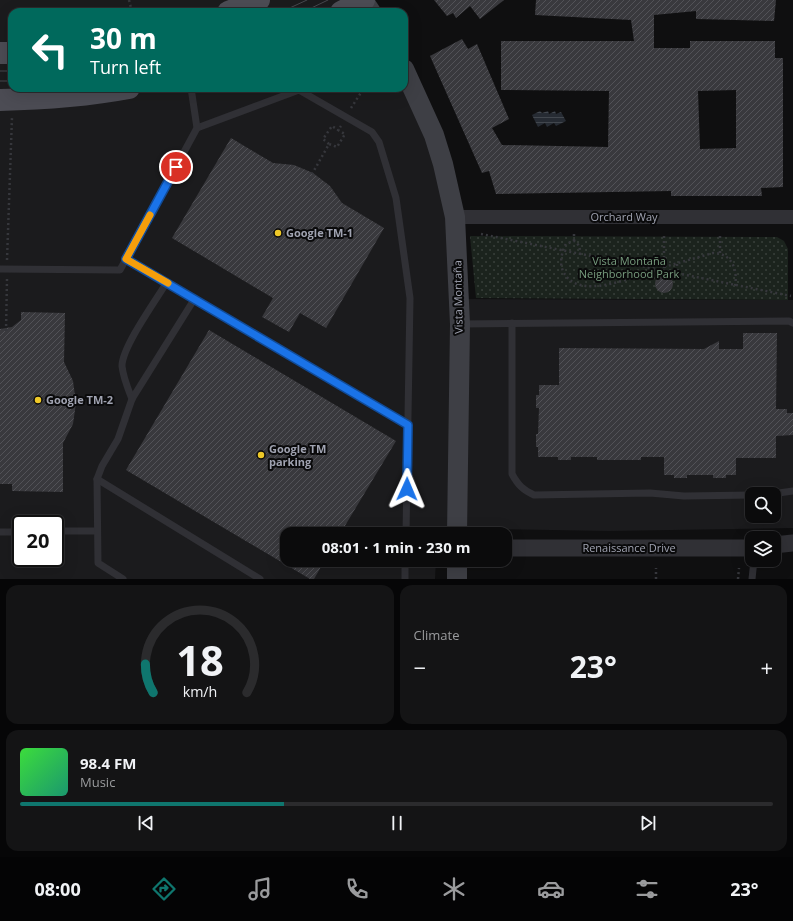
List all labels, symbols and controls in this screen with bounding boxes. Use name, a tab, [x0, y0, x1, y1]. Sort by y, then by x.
text: 30 m	[90, 19, 157, 57]
icon: left	[24, 24, 76, 76]
text: Turn left	[90, 55, 161, 79]
pin	[159, 150, 193, 184]
icon: arrive	[165, 156, 187, 178]
street label: Orchard Way	[590, 209, 658, 224]
place label: Google TM-1	[286, 225, 353, 240]
marker: Google TM-1	[273, 228, 283, 238]
park label: Vista Montaña Neighborhood Park	[579, 253, 679, 281]
street label: Vista Montaña	[449, 260, 466, 334]
place label: Google TM-2	[46, 392, 113, 407]
marker: Google TM-2	[33, 395, 43, 405]
place label: Google TM parking	[269, 441, 326, 469]
marker: Google TM parking	[256, 450, 266, 460]
position arrow	[386, 468, 428, 510]
map controls	[745, 487, 781, 567]
button: search	[745, 487, 781, 523]
speed limit sign: 20	[12, 515, 64, 567]
button: layers	[745, 531, 781, 567]
text: 08:01 · 1 min · 230 m	[322, 537, 470, 557]
street label: Renaissance Drive	[582, 540, 676, 555]
text: Climate	[414, 626, 459, 644]
text: 18	[176, 631, 224, 687]
text: 23°	[570, 646, 617, 687]
text: −	[414, 652, 426, 682]
text: +	[760, 652, 773, 682]
text: km/h	[182, 681, 217, 700]
text: 98.4 FM	[80, 753, 136, 773]
text: Music	[80, 773, 115, 791]
icon: previous	[135, 812, 157, 834]
icon: pause	[386, 812, 408, 834]
icon: next	[637, 812, 659, 834]
icon: directions	[150, 875, 178, 903]
icon: music	[246, 875, 274, 903]
icon: phone	[343, 875, 371, 903]
icon: climate	[440, 875, 468, 903]
icon: car	[537, 875, 565, 903]
icon: filters	[633, 875, 661, 903]
text: 08:00	[34, 877, 81, 901]
text: 23°	[730, 877, 759, 901]

